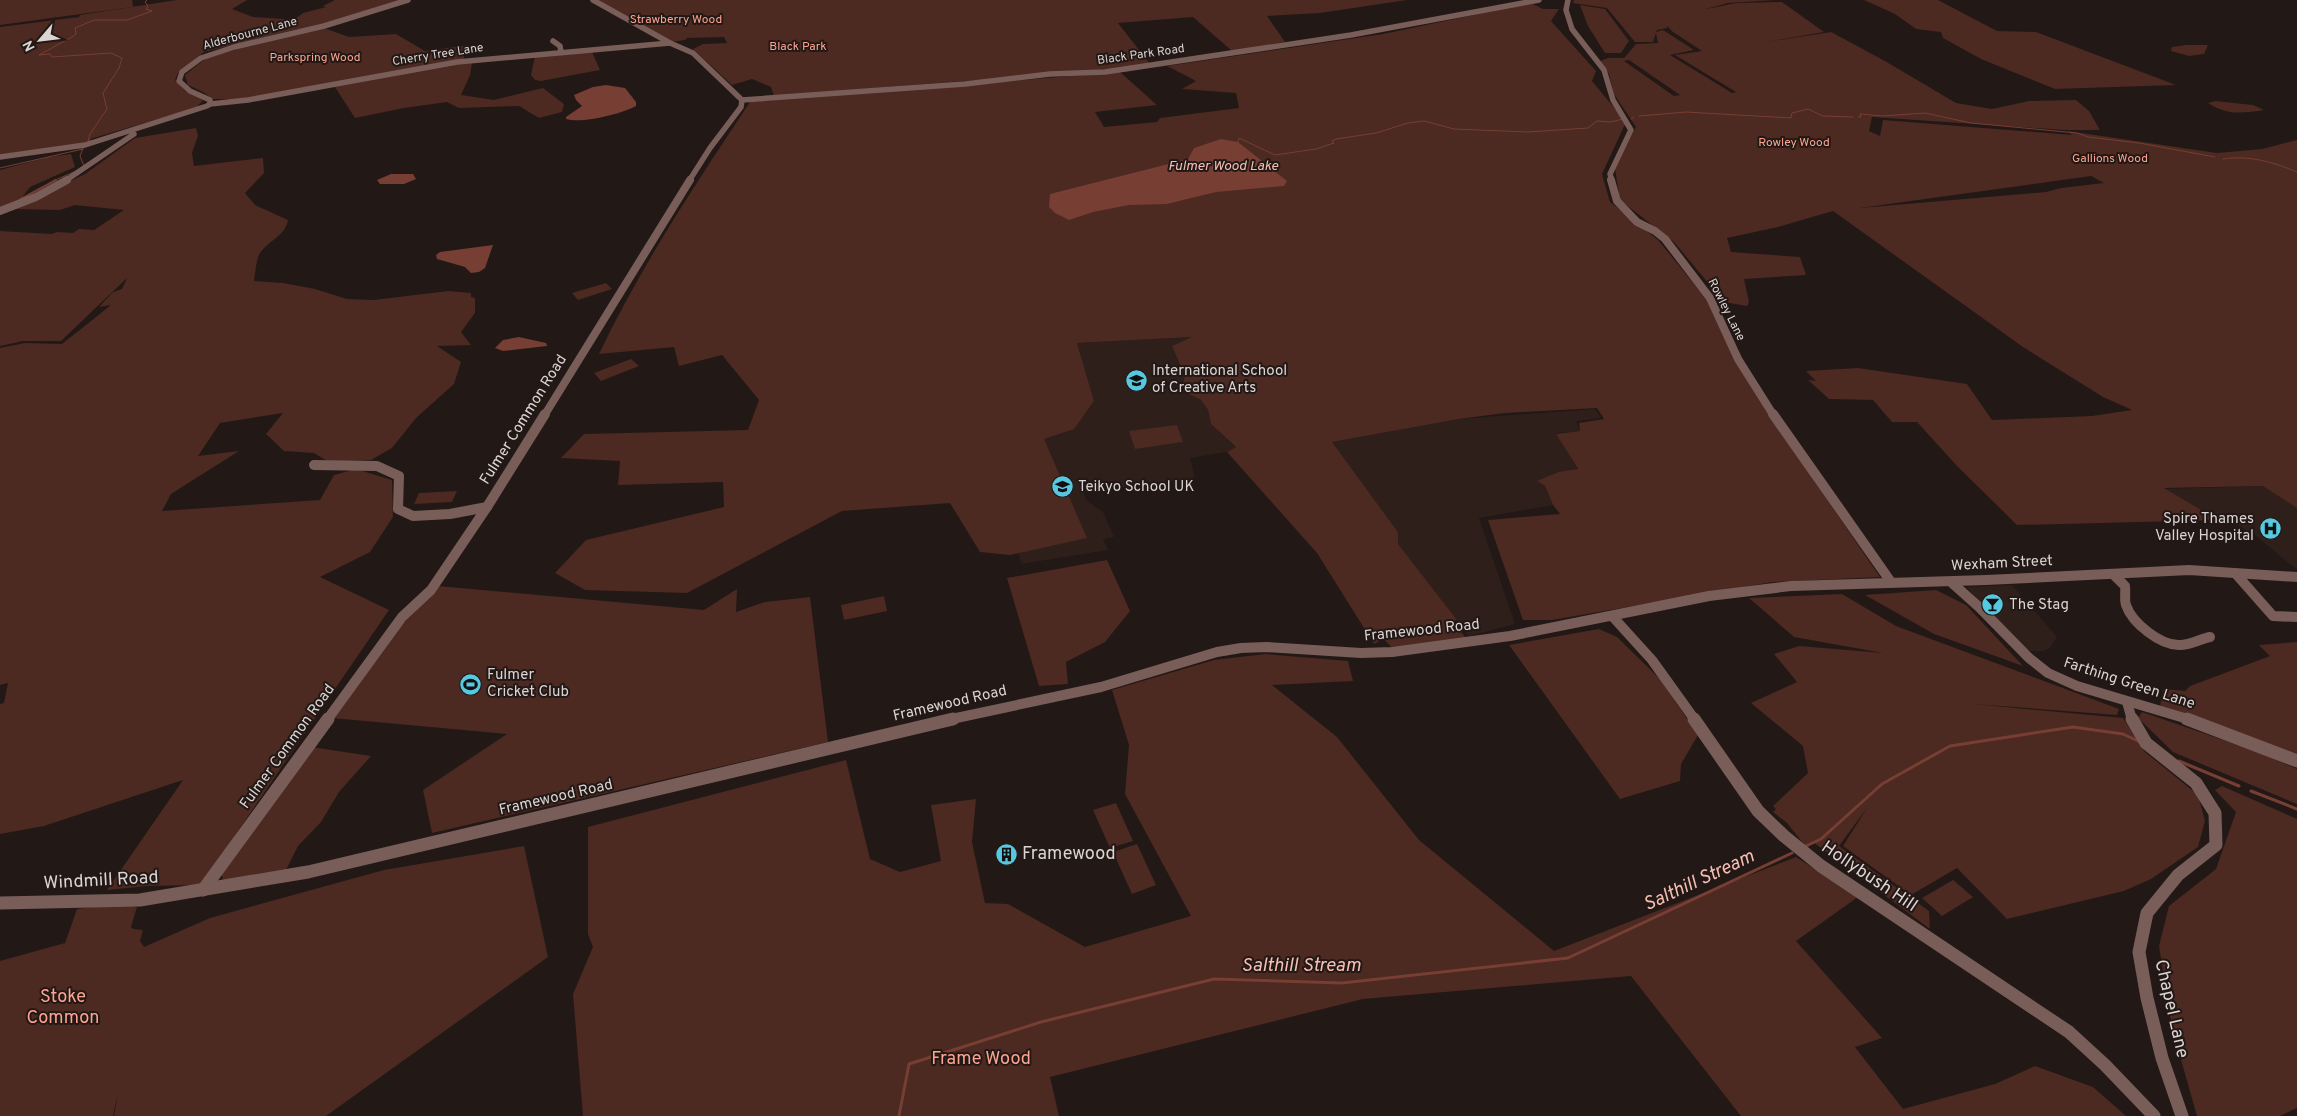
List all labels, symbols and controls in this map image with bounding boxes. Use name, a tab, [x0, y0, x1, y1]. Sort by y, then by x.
park label: Strawberry Wood	[630, 12, 722, 28]
street label: Alderbourne Lane	[201, 14, 299, 54]
north arrow	[15, 15, 65, 65]
text: N	[20, 37, 40, 54]
park label: Black Park	[769, 39, 827, 55]
street label: Cherry Tree Lane	[391, 40, 485, 70]
street label: Black Park Road	[1096, 41, 1186, 69]
park label: Parkspring Wood	[269, 50, 361, 66]
park label: Rowley Wood	[1758, 135, 1830, 151]
park label: Gallions Wood	[2072, 151, 2148, 167]
water label: Fulmer Wood Lake	[1168, 158, 1279, 175]
street label: Rowley Lane	[1703, 276, 1749, 344]
street label: Fulmer Common Road	[476, 351, 572, 489]
place label: International School of Creative Arts	[1152, 362, 1287, 398]
school or university icon: International School of Creative Arts	[1124, 368, 1148, 392]
school or university icon: Teikyo School UK	[1050, 475, 1074, 499]
place label: Teikyo School UK	[1078, 478, 1194, 497]
place label: Spire Thames Valley Hospital	[2155, 510, 2254, 546]
hospital icon: Spire Thames Valley Hospital	[2258, 516, 2282, 540]
street label: Wexham Street	[1951, 552, 2053, 576]
bar icon: The Stag	[1981, 593, 2005, 617]
place label: The Stag	[2009, 596, 2069, 615]
street label: Framewood Road	[1363, 615, 1481, 647]
street label: Farthing Green Lane	[2061, 654, 2197, 714]
place label: Fulmer Cricket Club	[487, 666, 569, 702]
sports icon: Fulmer Cricket Club	[459, 672, 483, 696]
street label: Fulmer Common Road	[236, 681, 340, 813]
street label: Framewood Road	[891, 682, 1009, 726]
street label: Framewood Road	[497, 776, 615, 820]
street label: Hollybush Hill	[1816, 836, 1922, 918]
building icon: Framewood	[994, 842, 1018, 866]
place label: Framewood	[1022, 843, 1116, 866]
water label: Salthill Stream	[1640, 845, 1759, 917]
street label: Windmill Road	[43, 866, 159, 896]
water label: Salthill Stream	[1241, 954, 1361, 978]
street label: Chapel Lane	[2148, 957, 2194, 1061]
park label: Stoke Common	[27, 986, 99, 1030]
park label: Frame Wood	[931, 1048, 1031, 1071]

